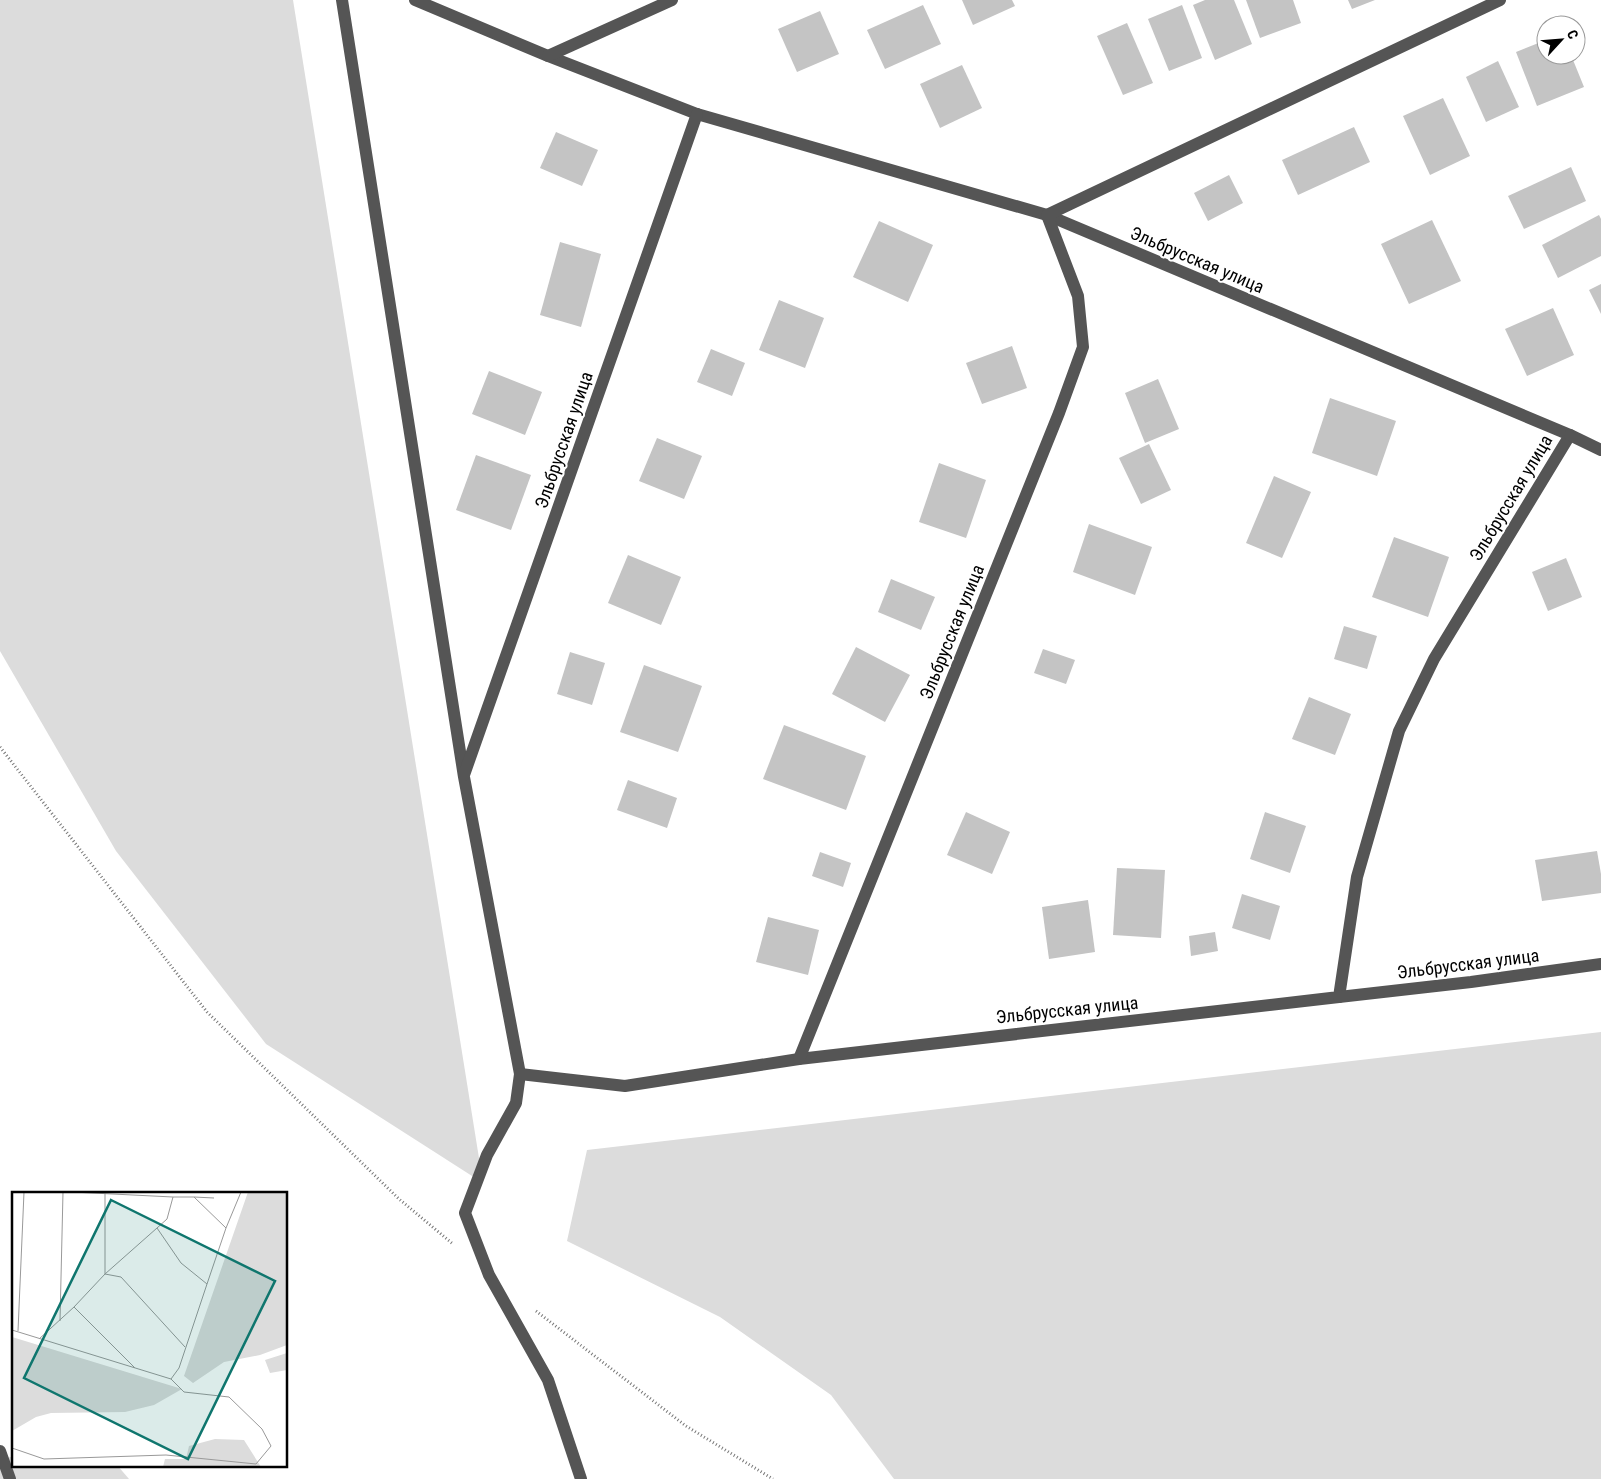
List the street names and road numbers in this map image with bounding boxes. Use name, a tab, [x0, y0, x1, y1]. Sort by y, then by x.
street label: Эльбрусская улица	[1127, 222, 1267, 297]
street label: Эльбрусская улица	[530, 369, 597, 511]
street label: Эльбрусская улица	[1465, 431, 1556, 565]
street label: Эльбрусская улица	[915, 561, 988, 702]
street label: Эльбрусская улица	[1396, 944, 1540, 983]
street label: Эльбрусская улица	[995, 992, 1139, 1027]

